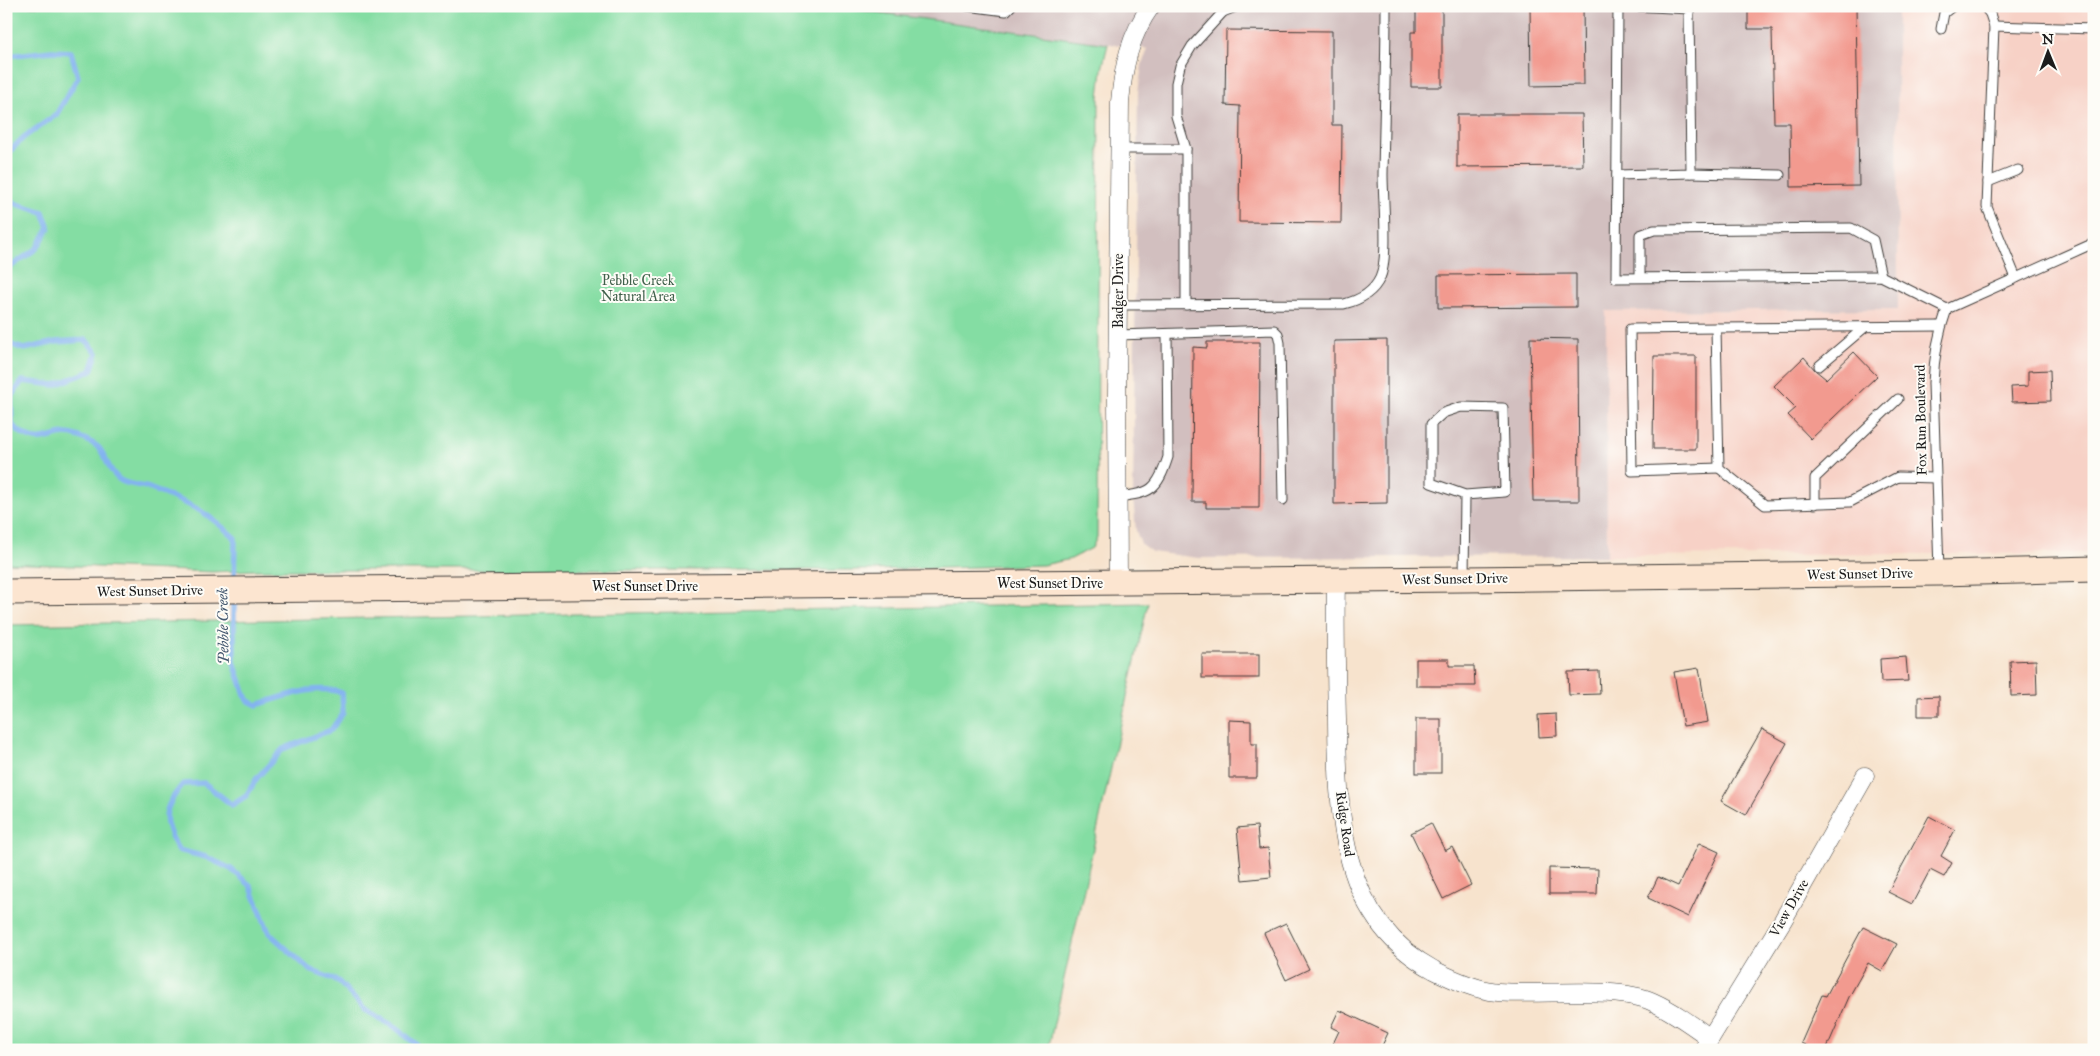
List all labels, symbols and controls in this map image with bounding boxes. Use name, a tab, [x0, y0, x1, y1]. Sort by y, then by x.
north arrow	[2022, 28, 2072, 78]
text: N	[2042, 31, 2054, 48]
street label: Badger Drive	[1110, 253, 1127, 329]
park label: Pebble Creek Natural Area	[601, 272, 675, 305]
street label: Fox Run Boulevard	[1912, 364, 1930, 476]
street label: West Sunset Drive	[1807, 565, 1913, 583]
street label: West Sunset Drive	[1402, 570, 1508, 588]
street label: West Sunset Drive	[997, 575, 1103, 592]
street label: West Sunset Drive	[592, 578, 698, 595]
street label: West Sunset Drive	[97, 582, 203, 600]
water label: Pebble Creek	[213, 587, 233, 665]
street label: Ridge Road	[1332, 790, 1358, 858]
street label: View Drive	[1765, 876, 1812, 941]

